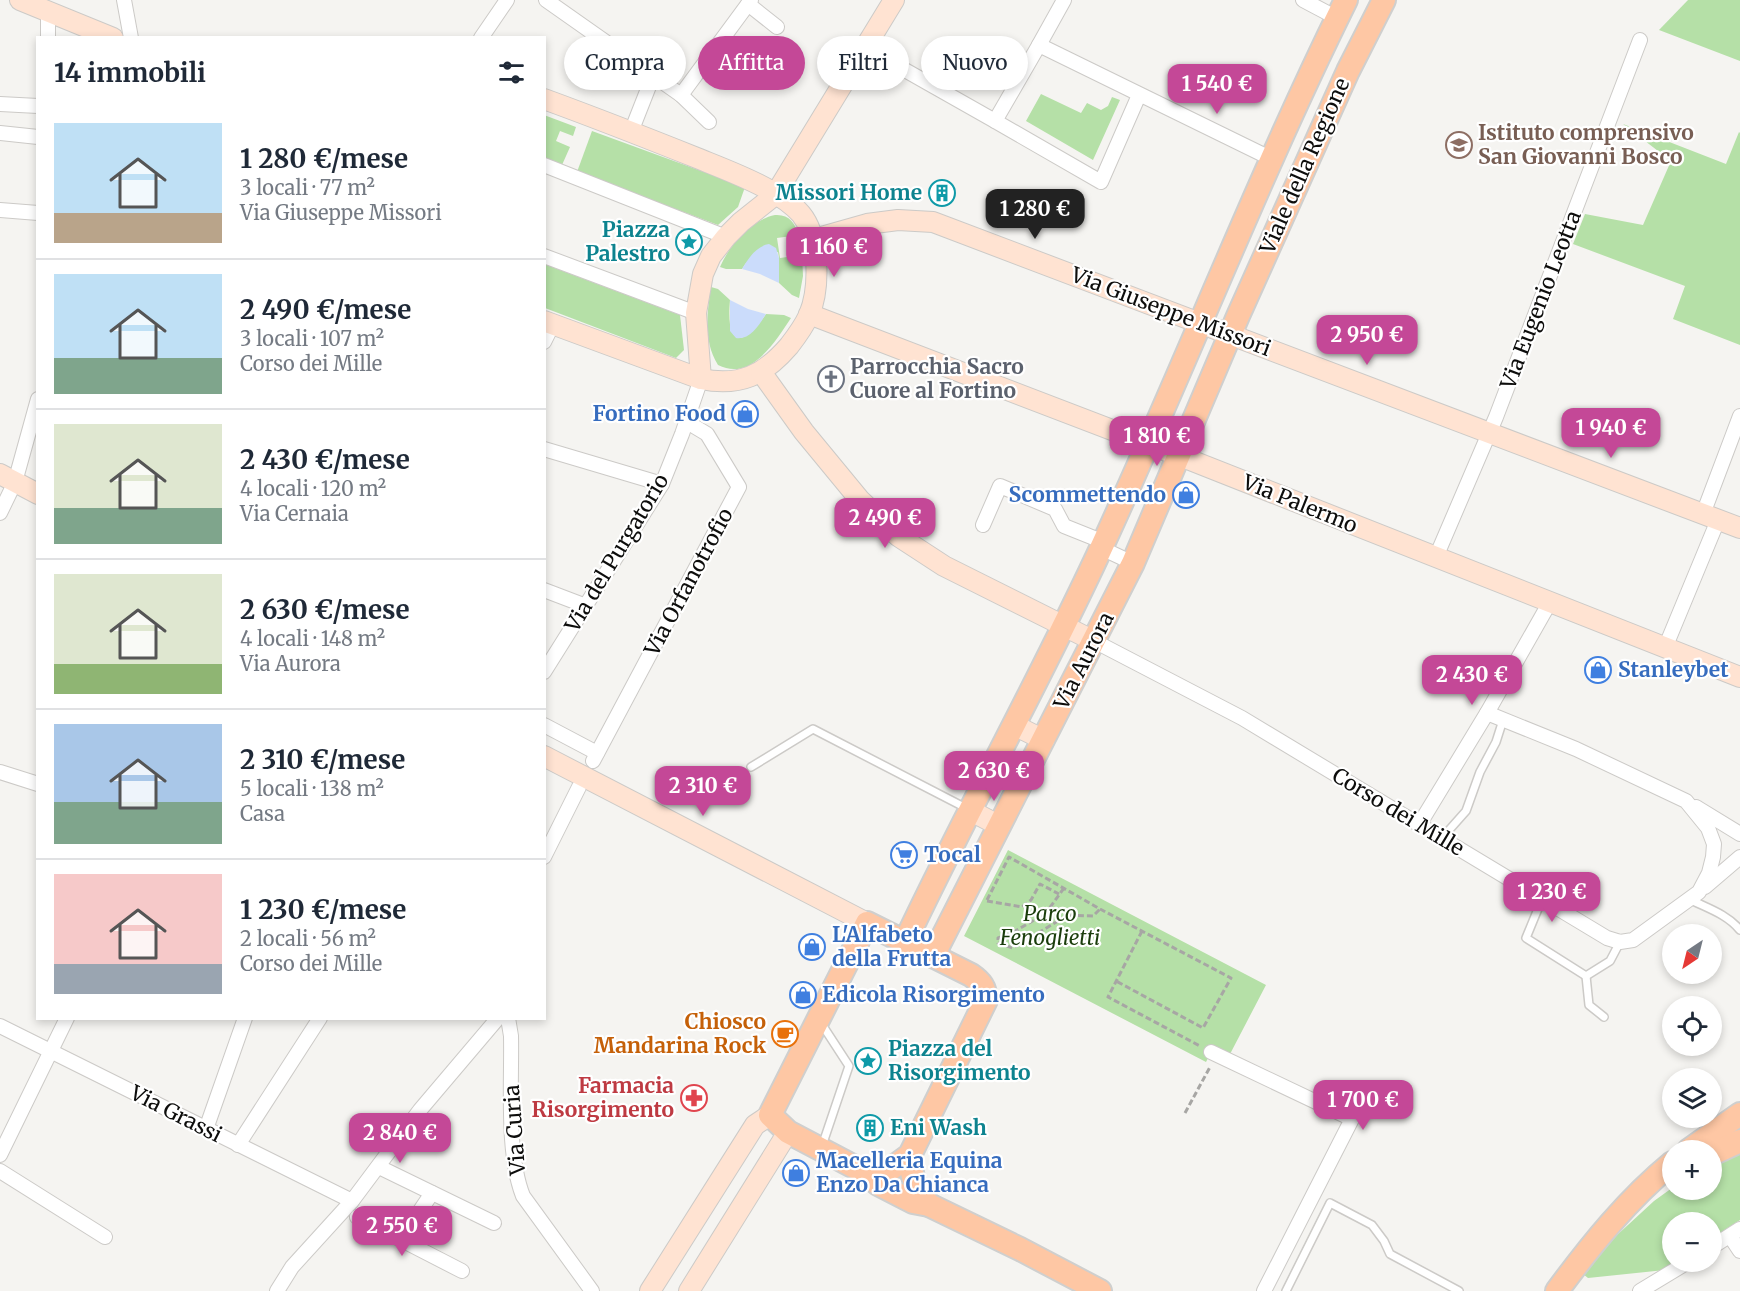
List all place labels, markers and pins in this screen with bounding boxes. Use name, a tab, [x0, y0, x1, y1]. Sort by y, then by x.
pin: 1 540 €	[1162, 64, 1272, 115]
place label: Istituto comprensivo San Giovanni Bosco	[1478, 119, 1694, 170]
school or university icon: Istituto comprensivo San Giovanni Bosco	[1444, 130, 1474, 160]
building icon: Missori Home	[927, 178, 957, 208]
place label: Missori Home	[776, 179, 922, 206]
pin: 1 280 €	[980, 189, 1090, 240]
place label: Piazza Palestro	[585, 216, 670, 267]
place icon: Piazza Palestro	[674, 227, 704, 257]
pin: 1 160 €	[779, 227, 889, 278]
pin: 2 950 €	[1312, 315, 1422, 366]
place label: Parrocchia Sacro Cuore al Fortino	[850, 353, 1024, 404]
church icon: Parrocchia Sacro Cuore al Fortino	[816, 364, 846, 394]
shop icon: Fortino Food	[730, 399, 760, 429]
place label: Fortino Food	[593, 400, 726, 427]
pin: 1 940 €	[1556, 408, 1666, 459]
pin: 1 810 €	[1102, 416, 1212, 467]
shop icon: Scommettendo	[1171, 480, 1201, 510]
place label: Scommettendo	[1008, 481, 1166, 508]
pin: 2 490 €	[830, 498, 940, 549]
pin: 2 430 €	[1417, 655, 1527, 706]
shop icon: Stanleybet	[1583, 655, 1613, 685]
place label: Stanleybet	[1618, 656, 1729, 683]
pin: 2 630 €	[939, 751, 1049, 802]
pin: 2 310 €	[648, 766, 758, 817]
supermarket icon: Tocal	[889, 840, 919, 870]
place label: Tocal	[924, 841, 981, 868]
pin: 1 230 €	[1497, 872, 1607, 923]
place label: L'Alfabeto della Frutta	[832, 921, 951, 972]
shop icon: L'Alfabeto della Frutta	[797, 932, 827, 962]
shop icon: Edicola Risorgimento	[788, 980, 818, 1010]
place label: Edicola Risorgimento	[822, 981, 1045, 1008]
place label: Chiosco Mandarina Rock	[594, 1008, 766, 1059]
cafe icon: Chiosco Mandarina Rock	[770, 1019, 800, 1049]
place label: Piazza del Risorgimento	[888, 1035, 1030, 1086]
place icon: Piazza del Risorgimento	[853, 1046, 883, 1076]
place label: Farmacia Risorgimento	[532, 1072, 674, 1123]
pin: 1 700 €	[1308, 1080, 1418, 1131]
pharmacy icon: Farmacia Risorgimento	[679, 1083, 709, 1113]
pin: 2 840 €	[345, 1113, 455, 1164]
building icon: Eni Wash	[855, 1113, 885, 1143]
place label: Eni Wash	[890, 1114, 987, 1141]
place label: Macelleria Equina Enzo Da Chianca	[816, 1147, 1003, 1198]
shop icon: Macelleria Equina Enzo Da Chianca	[781, 1158, 811, 1188]
pin: 2 550 €	[347, 1206, 457, 1257]

